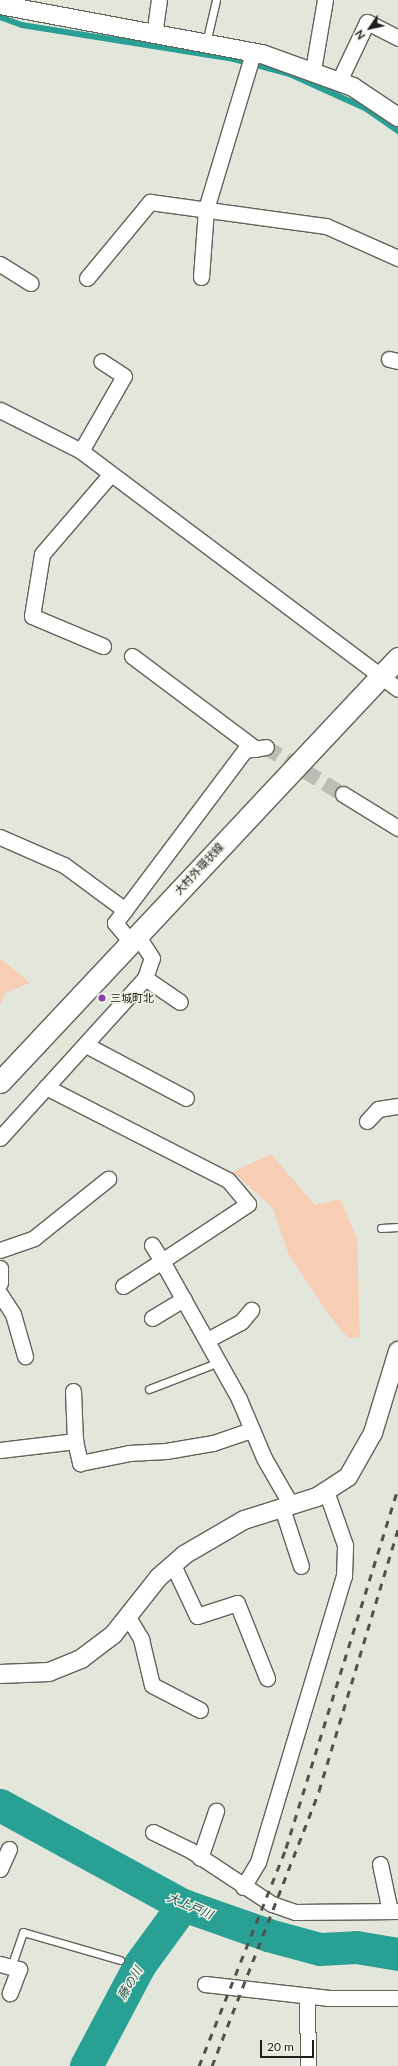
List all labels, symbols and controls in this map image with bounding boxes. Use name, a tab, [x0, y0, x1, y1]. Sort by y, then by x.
north arrow	[350, 8, 390, 48]
text: N	[352, 28, 367, 42]
street label: 大村外環状線	[172, 840, 226, 898]
place label: 三城町北	[110, 991, 154, 1005]
marker: 三城町北	[97, 993, 107, 1003]
water label: 大上戸川	[165, 1890, 215, 1922]
water label: 藤の川	[115, 1964, 145, 2002]
scale bar	[262, 2032, 316, 2058]
text: 20 m	[267, 2039, 294, 2054]

